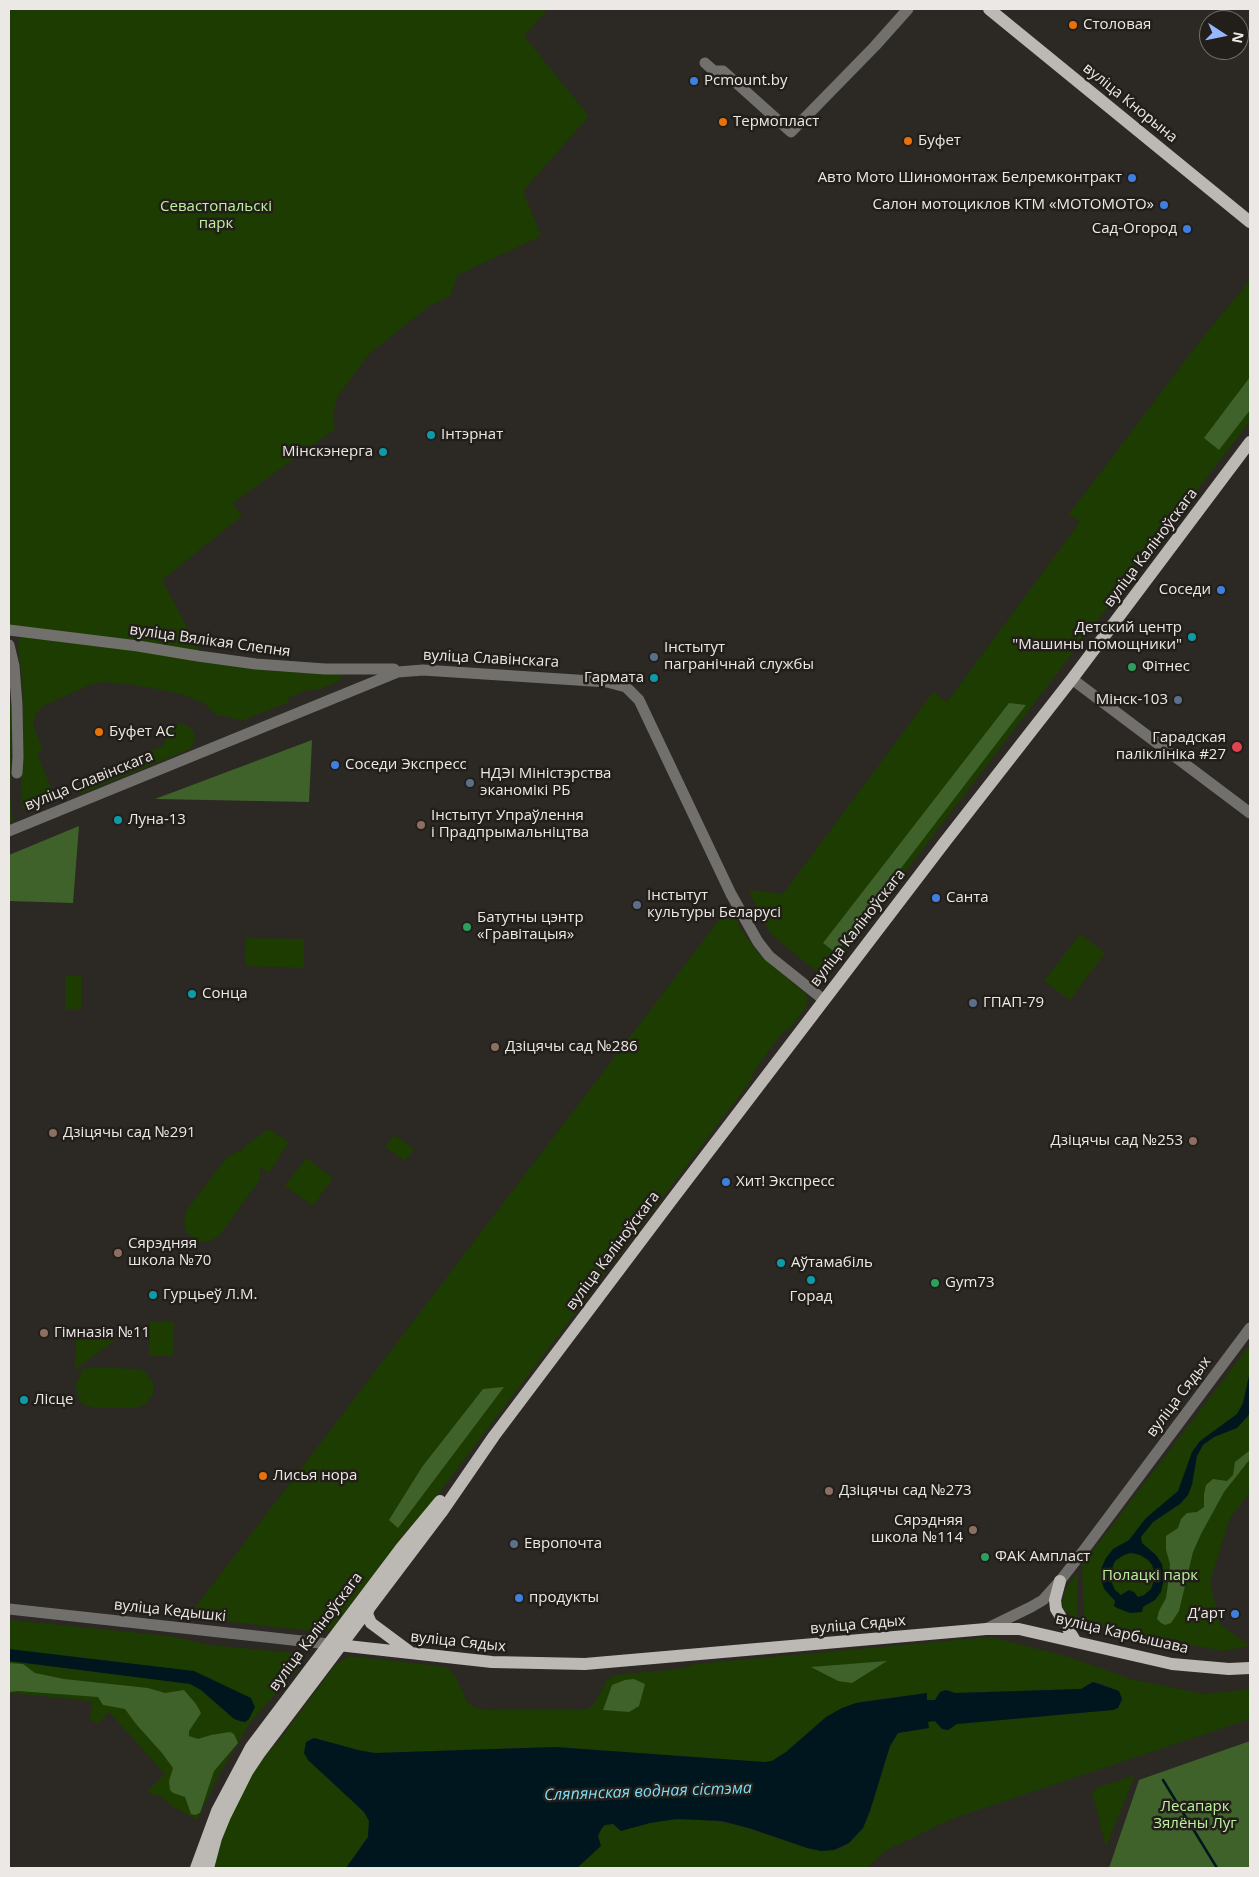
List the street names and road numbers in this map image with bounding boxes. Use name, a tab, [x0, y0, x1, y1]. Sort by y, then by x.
street label: вуліца Кнорына	[1079, 59, 1181, 147]
street label: вуліца Каліноўскага	[1100, 485, 1202, 611]
street label: вуліца Вялікая Слепня	[128, 621, 292, 661]
street label: вуліца Славінскага	[422, 646, 560, 672]
street label: вуліца Славінскага	[22, 747, 156, 815]
street label: вуліца Каліноўскага	[807, 866, 909, 990]
street label: вуліца Каліноўскага	[562, 1188, 664, 1314]
street label: вуліца Сядых	[1143, 1353, 1215, 1441]
street label: вуліца Каліноўскага	[265, 1569, 367, 1695]
street label: вуліца Кедышкі	[113, 1596, 227, 1626]
street label: вуліца Карбышава	[1054, 1610, 1190, 1658]
street label: вуліца Сядых	[809, 1612, 907, 1638]
street label: вуліца Сядых	[409, 1628, 507, 1656]

